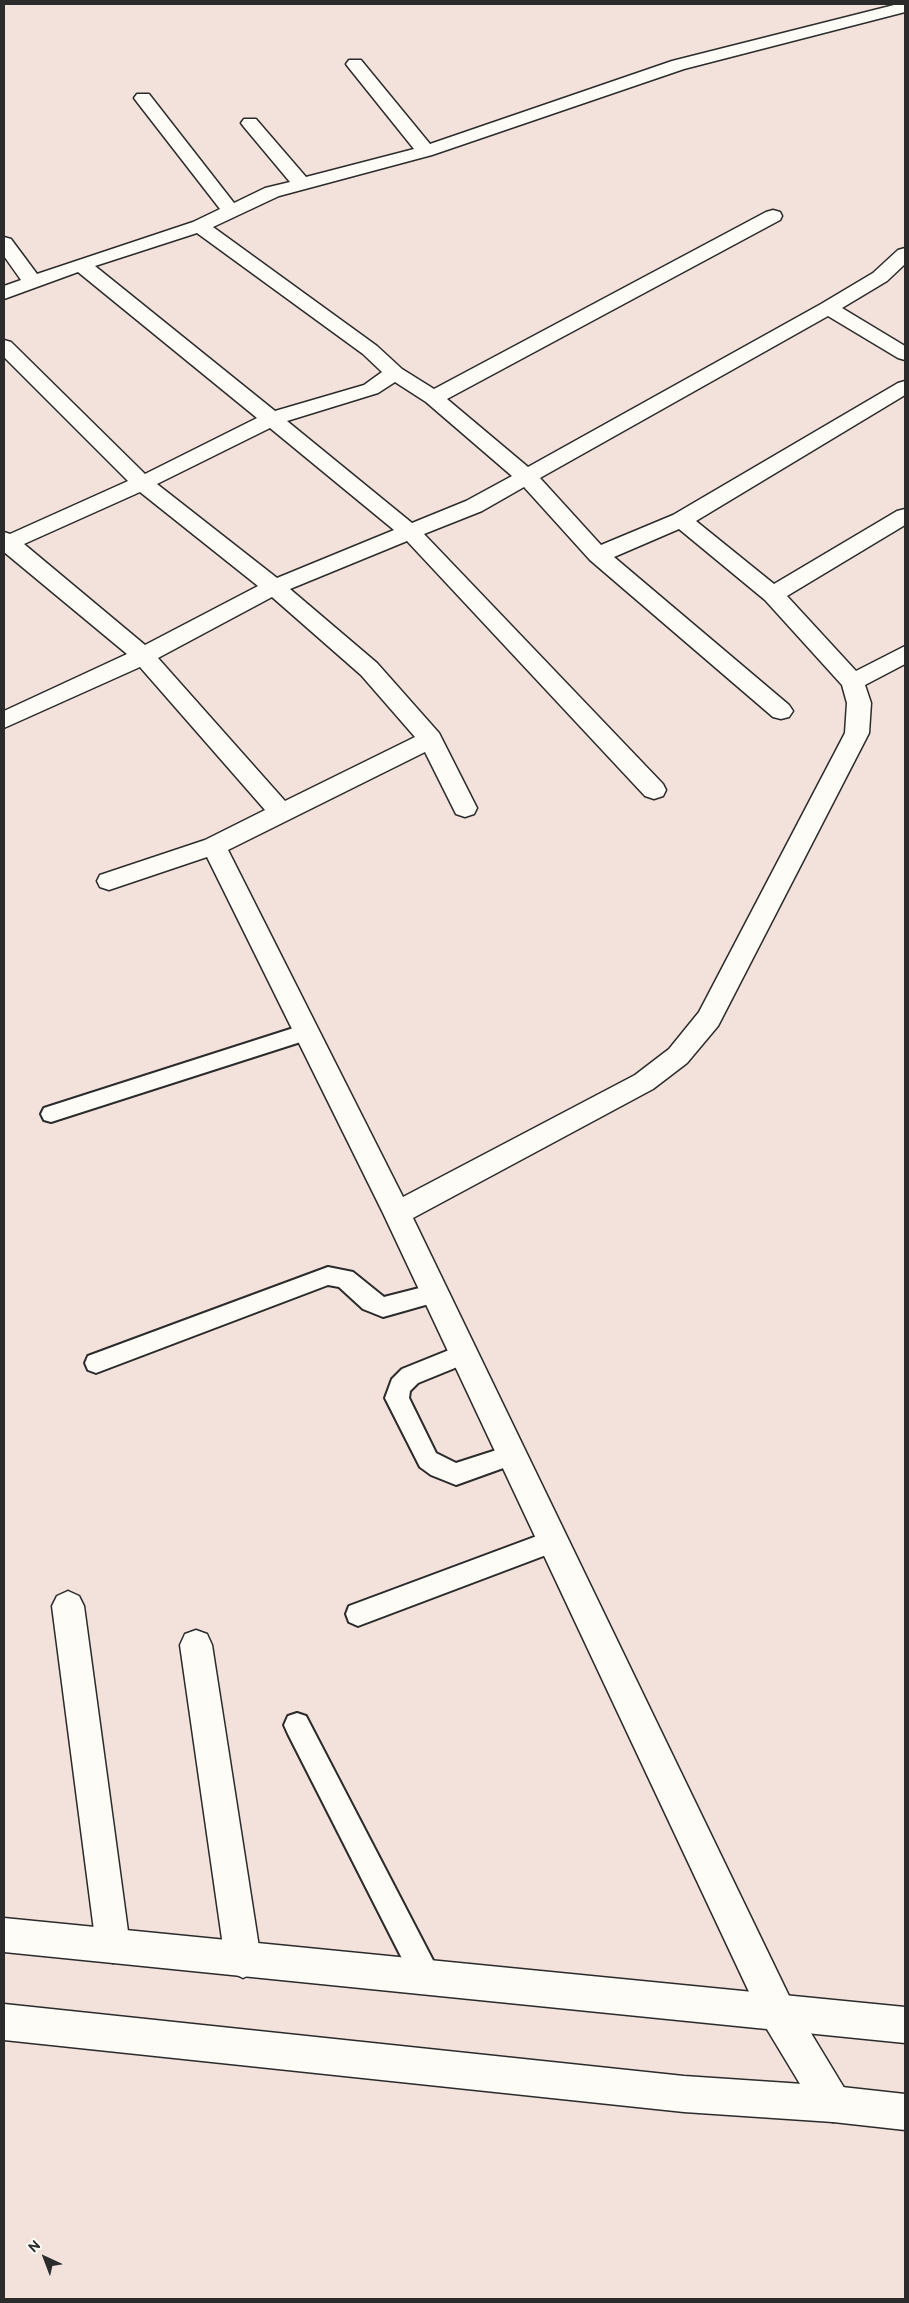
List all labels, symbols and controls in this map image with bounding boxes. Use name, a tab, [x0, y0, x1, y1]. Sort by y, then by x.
north arrow	[20, 2233, 70, 2283]
text: N	[25, 2237, 44, 2256]

